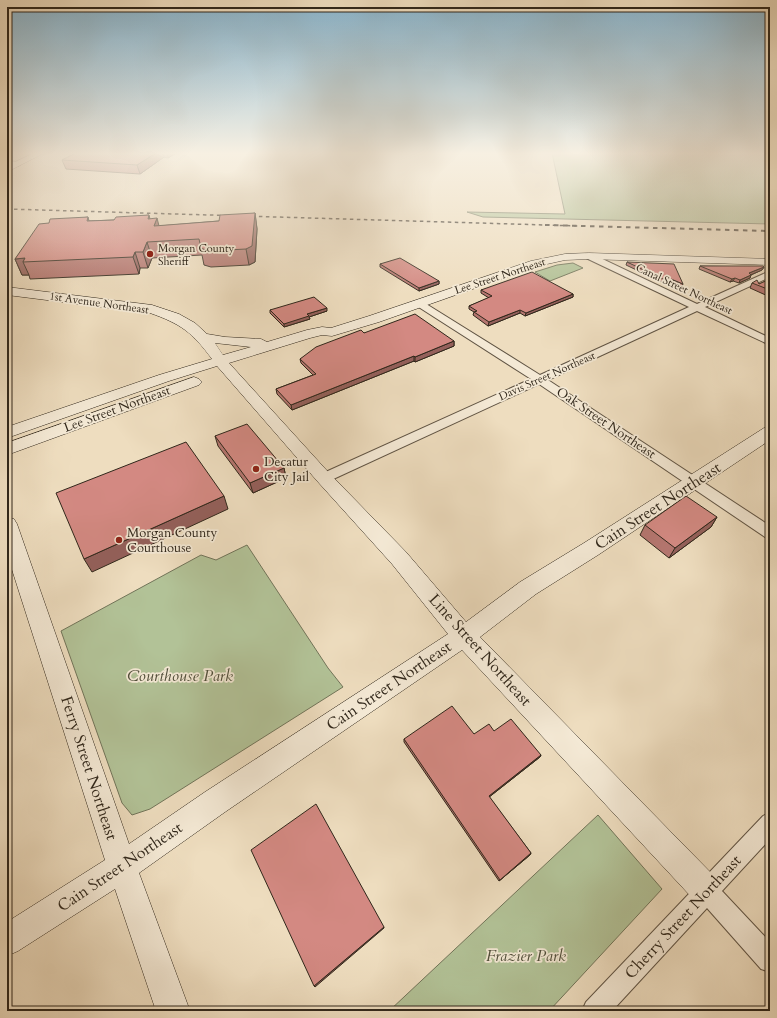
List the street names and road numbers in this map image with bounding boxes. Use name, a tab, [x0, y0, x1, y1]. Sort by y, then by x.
street label: Lee Street Northeast	[453, 254, 548, 298]
street label: Canal Street Northeast	[633, 260, 735, 318]
street label: 1st Avenue Northeast	[48, 289, 150, 317]
street label: Davis Street Northeast	[496, 348, 598, 404]
street label: Lee Street Northeast	[61, 381, 173, 437]
street label: Oak Street Northeast	[553, 383, 659, 463]
street label: Cain Street Northeast	[591, 457, 725, 555]
street label: Line Street Northeast	[424, 589, 536, 711]
street label: Cain Street Northeast	[322, 636, 456, 736]
street label: Ferry Street Northeast	[55, 693, 123, 843]
street label: Cain Street Northeast	[53, 817, 187, 917]
street label: Cherry Street Northeast	[620, 850, 746, 984]

